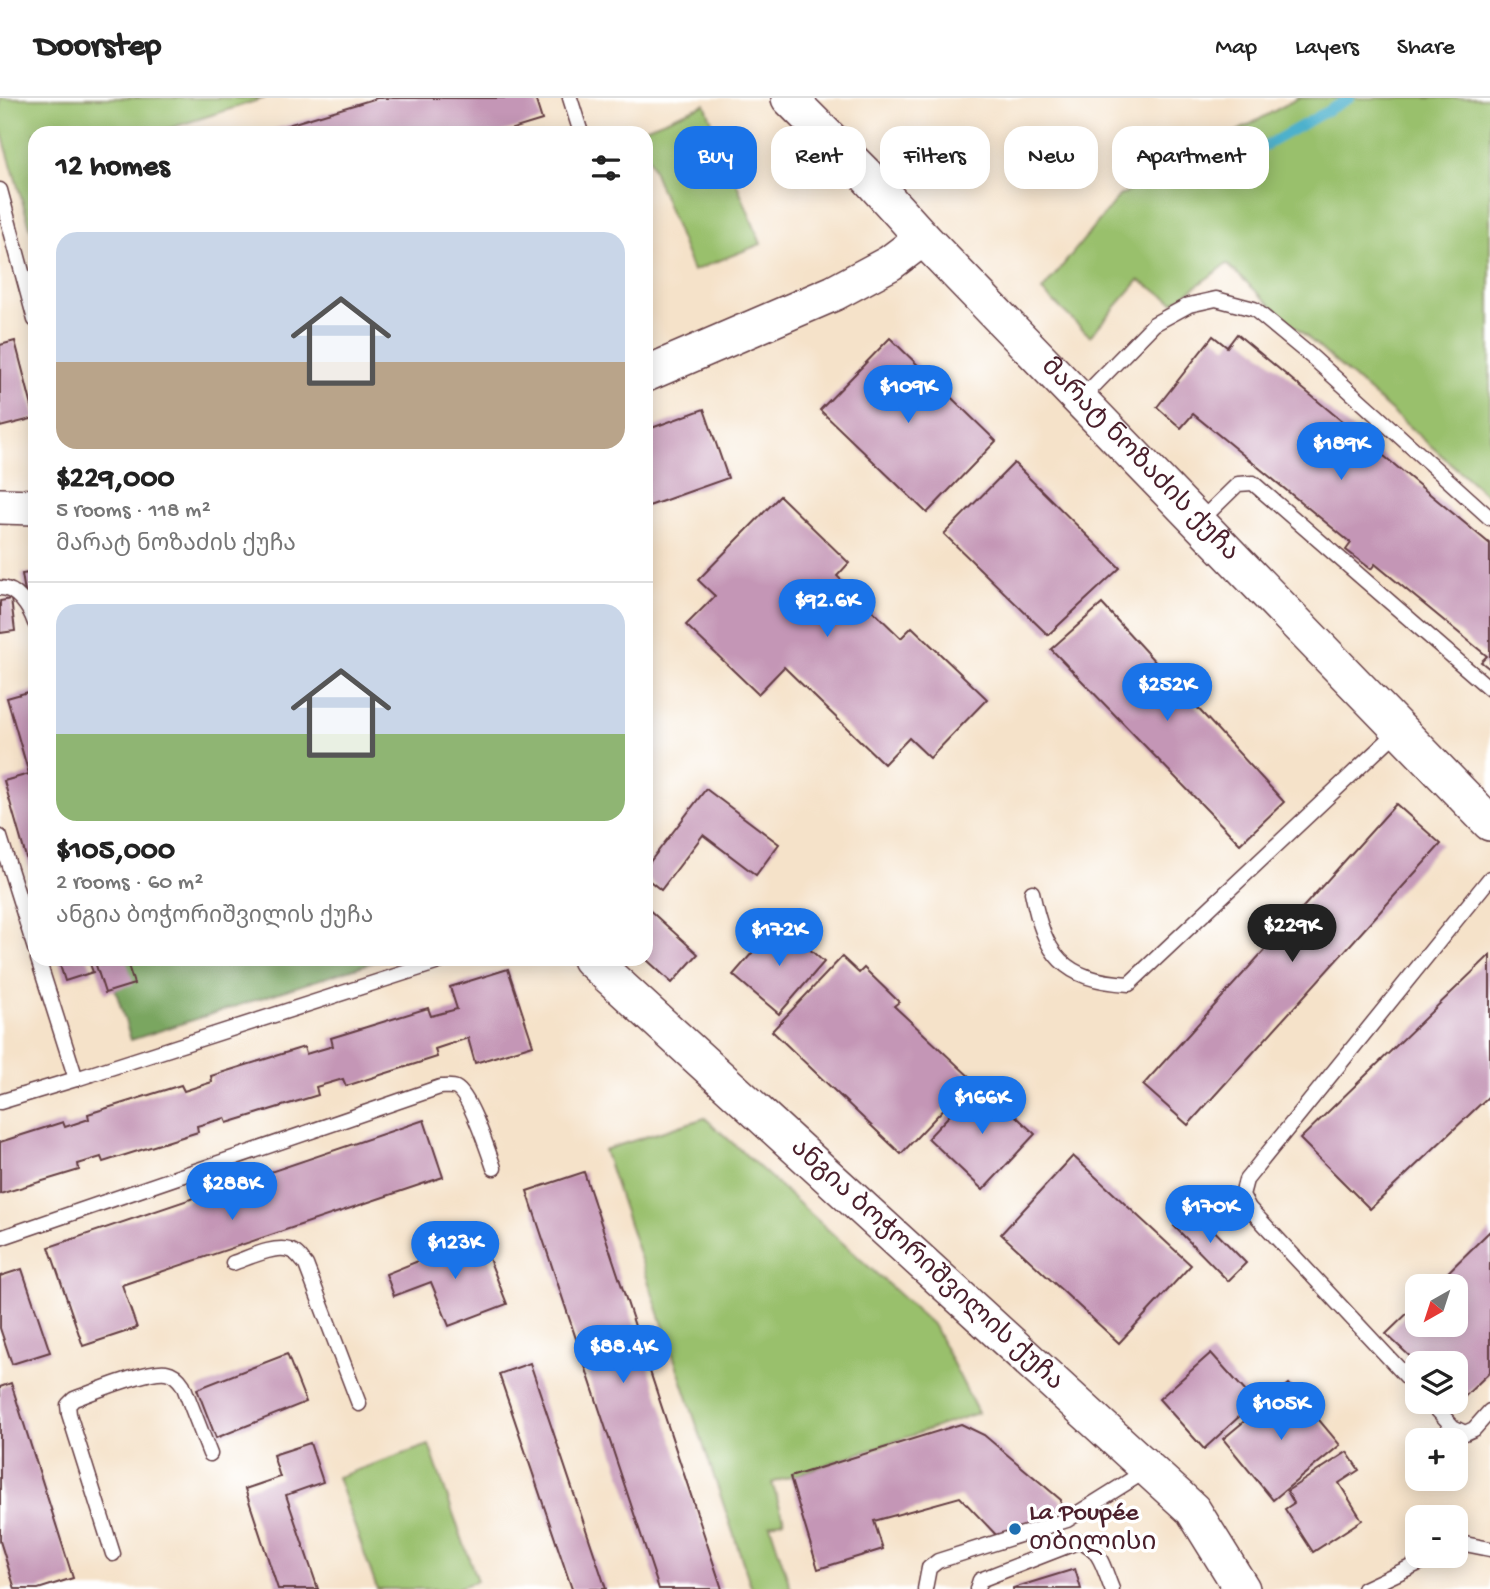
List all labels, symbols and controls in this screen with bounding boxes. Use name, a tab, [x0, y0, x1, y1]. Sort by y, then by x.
text: Doorstep	[35, 29, 161, 67]
text: Map	[1215, 34, 1257, 63]
text: Layers	[1295, 34, 1359, 63]
text: Share	[1397, 34, 1455, 63]
chip: Buy	[674, 126, 757, 189]
chip: Rent	[771, 126, 866, 189]
chip: Filters	[880, 126, 990, 189]
chip: New	[1004, 126, 1098, 189]
chip: Apartment	[1112, 126, 1269, 189]
icon: filters	[587, 149, 625, 187]
text: 12 homes	[56, 151, 169, 186]
icon: home	[278, 278, 404, 404]
street label: მარატ ნოზაძის ქუჩა	[1033, 352, 1244, 569]
pin: $109K	[859, 366, 957, 425]
text: $109K	[880, 374, 936, 401]
pin: $189K	[1292, 422, 1390, 482]
text: $189K	[1313, 431, 1369, 458]
text: $229,000	[56, 463, 174, 498]
text: 5 rooms · 118 m²	[56, 498, 211, 525]
text: მარატ ნოზაძის ქუჩა	[56, 532, 296, 559]
pin: $92.6K	[770, 580, 884, 639]
text: $92.6K	[795, 588, 859, 615]
icon: home	[278, 650, 404, 776]
pin: $252K	[1118, 664, 1216, 723]
text: $252K	[1138, 672, 1196, 699]
text: $105,000	[56, 835, 175, 870]
text: 2 rooms · 60 m²	[56, 870, 203, 897]
text: ანგია ბოჭორიშვილის ქუჩა	[56, 904, 373, 931]
pin: $229K	[1243, 904, 1341, 964]
pin: $172K	[730, 908, 828, 968]
text: $229K	[1263, 913, 1321, 940]
text: $172K	[751, 917, 807, 944]
pin: $166K	[933, 1076, 1031, 1136]
text: $166K	[954, 1085, 1010, 1112]
street label: ანგია ბოჭორიშვილის ქუჩა	[783, 1133, 1069, 1398]
pin: $288K	[183, 1162, 281, 1222]
text: $288K	[202, 1171, 262, 1198]
pin: $170K	[1161, 1186, 1259, 1245]
text: $170K	[1181, 1194, 1239, 1221]
pin: $123K	[406, 1222, 504, 1281]
text: $123K	[427, 1230, 483, 1257]
north arrow	[1405, 1274, 1468, 1337]
map controls	[1405, 1274, 1468, 1568]
pin: $88.4K	[566, 1326, 680, 1385]
text: $88.4K	[590, 1334, 656, 1361]
button: layers	[1405, 1351, 1468, 1414]
pin: $105K	[1232, 1382, 1330, 1442]
text: $105K	[1252, 1391, 1310, 1418]
button: +	[1405, 1428, 1468, 1491]
place label: La Poupée თბილისი	[1029, 1499, 1156, 1560]
button: −	[1405, 1505, 1468, 1568]
marker: La Poupée თბილისი	[1007, 1521, 1023, 1537]

